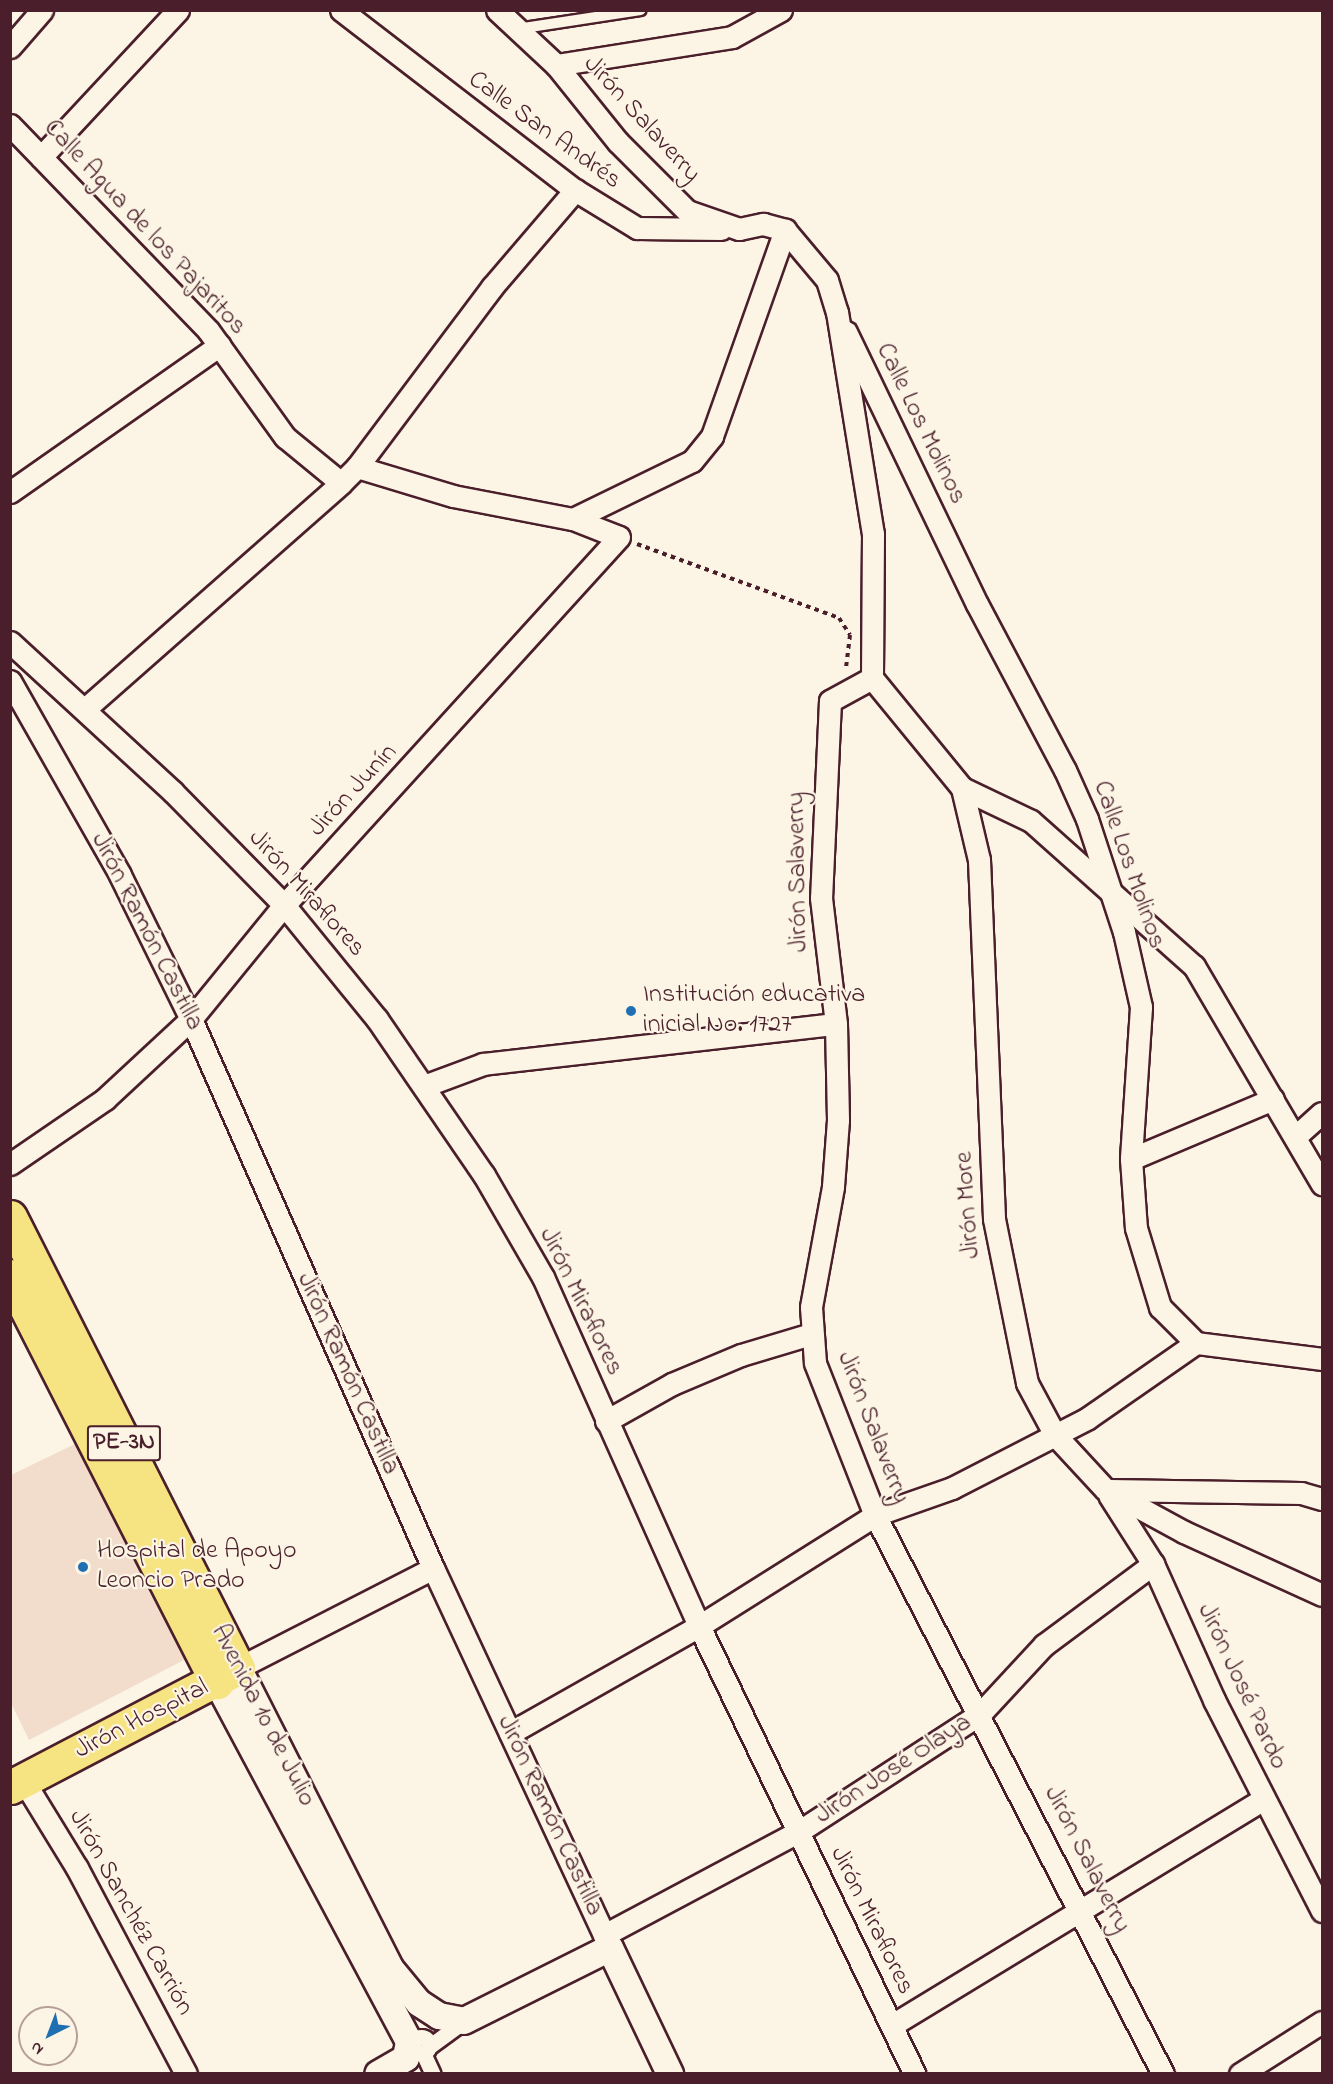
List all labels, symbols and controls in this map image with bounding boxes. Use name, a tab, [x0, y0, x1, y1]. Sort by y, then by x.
street label: Jirón Salaverry	[576, 50, 706, 190]
street label: Calle San Andrés	[461, 65, 627, 197]
street label: Calle Agua de los Pajaritos	[36, 114, 252, 342]
street label: Calle Los Molinos	[868, 338, 972, 510]
street label: Jirón Junín	[303, 738, 405, 844]
street label: Calle Los Molinos	[1085, 777, 1171, 953]
street label: Jirón Salaverry	[782, 792, 816, 952]
street label: Jirón Miraflores	[241, 824, 371, 964]
street label: Jirón Ramón Castilla	[83, 828, 209, 1036]
place label: Institución educativa inicial No. 1727	[643, 980, 865, 1042]
marker: Institución educativa inicial No. 1727	[624, 1004, 638, 1018]
street label: Jirón More	[950, 1150, 988, 1260]
street label: Jirón Miraflores	[531, 1223, 629, 1381]
street label: Jirón Ramón Castilla	[289, 1268, 405, 1480]
street label: Jirón Salaverry	[829, 1348, 915, 1508]
road number: PE-3N	[86, 1422, 162, 1464]
place label: Hospital de Apoyo Leoncio Prado	[97, 1536, 297, 1598]
marker: Hospital de Apoyo Leoncio Prado	[74, 1558, 92, 1576]
street label: Jirón José Pardo	[1189, 1599, 1293, 1775]
street label: Avenida 10 de Julio	[203, 1620, 321, 1812]
street label: Jirón Hospital	[70, 1673, 214, 1767]
street label: Jirón José Olaya	[810, 1708, 978, 1832]
street label: Jirón Ramón Castilla	[489, 1711, 609, 1921]
street label: Jirón Salaverry	[1036, 1781, 1136, 1939]
street label: Jirón Sanchéz Carrión	[61, 1805, 199, 2021]
street label: Jirón Miraflores	[822, 1842, 920, 2000]
north arrow	[18, 2006, 78, 2066]
text: N	[25, 2035, 49, 2060]

